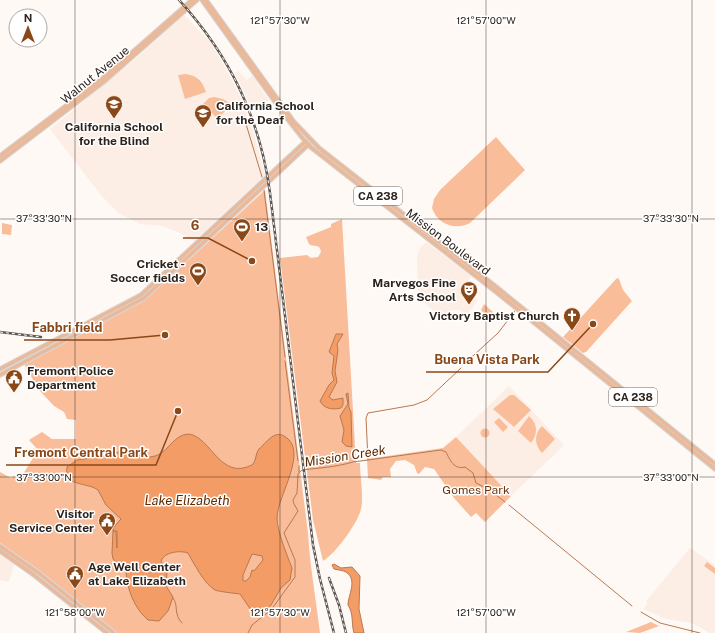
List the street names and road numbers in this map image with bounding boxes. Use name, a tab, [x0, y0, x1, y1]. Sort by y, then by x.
street label: Walnut Avenue	[58, 43, 132, 107]
road number: CA 238	[354, 187, 402, 205]
street label: Mission Boulevard	[403, 206, 493, 278]
road number: CA 238	[609, 388, 657, 406]

